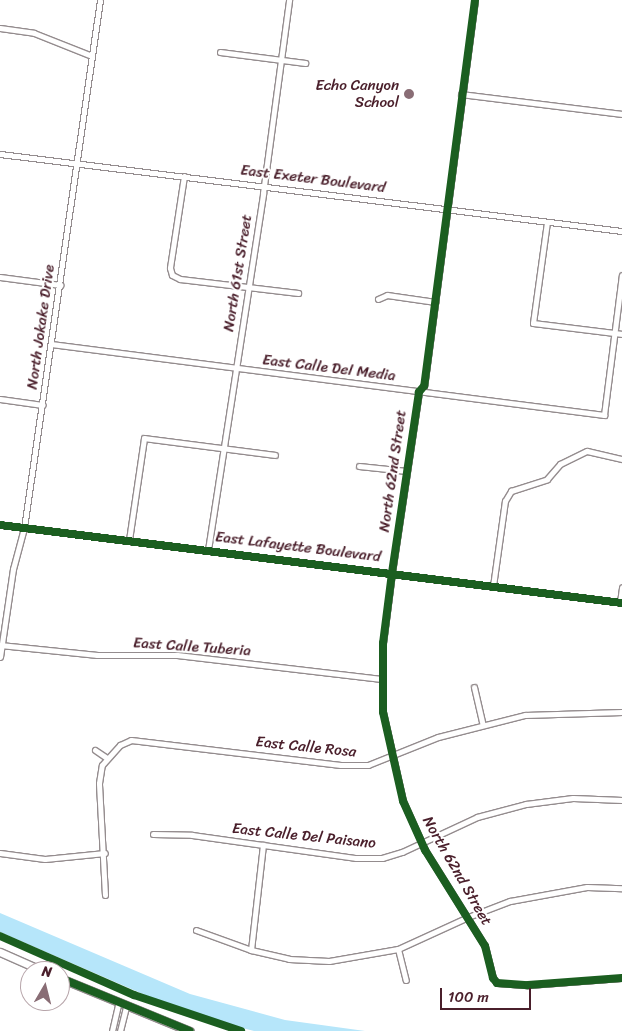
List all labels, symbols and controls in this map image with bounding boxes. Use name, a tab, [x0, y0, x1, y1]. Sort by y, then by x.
place label: Echo Canyon School	[315, 76, 399, 111]
marker: Echo Canyon School	[403, 88, 415, 100]
street label: East Exeter Boulevard	[239, 161, 387, 197]
street label: North 61st Street	[220, 213, 256, 333]
street label: North Jokake Drive	[23, 264, 59, 390]
street label: East Calle Del Media	[261, 351, 397, 385]
street label: North 62nd Street	[376, 409, 410, 533]
street label: East Lafayette Boulevard	[214, 528, 382, 566]
street label: East Calle Tuberia	[132, 634, 252, 660]
street label: East Calle Rosa	[255, 733, 357, 761]
street label: North 62nd Street	[418, 813, 496, 929]
street label: East Calle Del Paisano	[230, 819, 378, 853]
text: N	[40, 959, 54, 985]
north arrow	[20, 961, 70, 1011]
scale bar	[442, 978, 533, 1010]
text: 100 m	[448, 984, 489, 1010]

